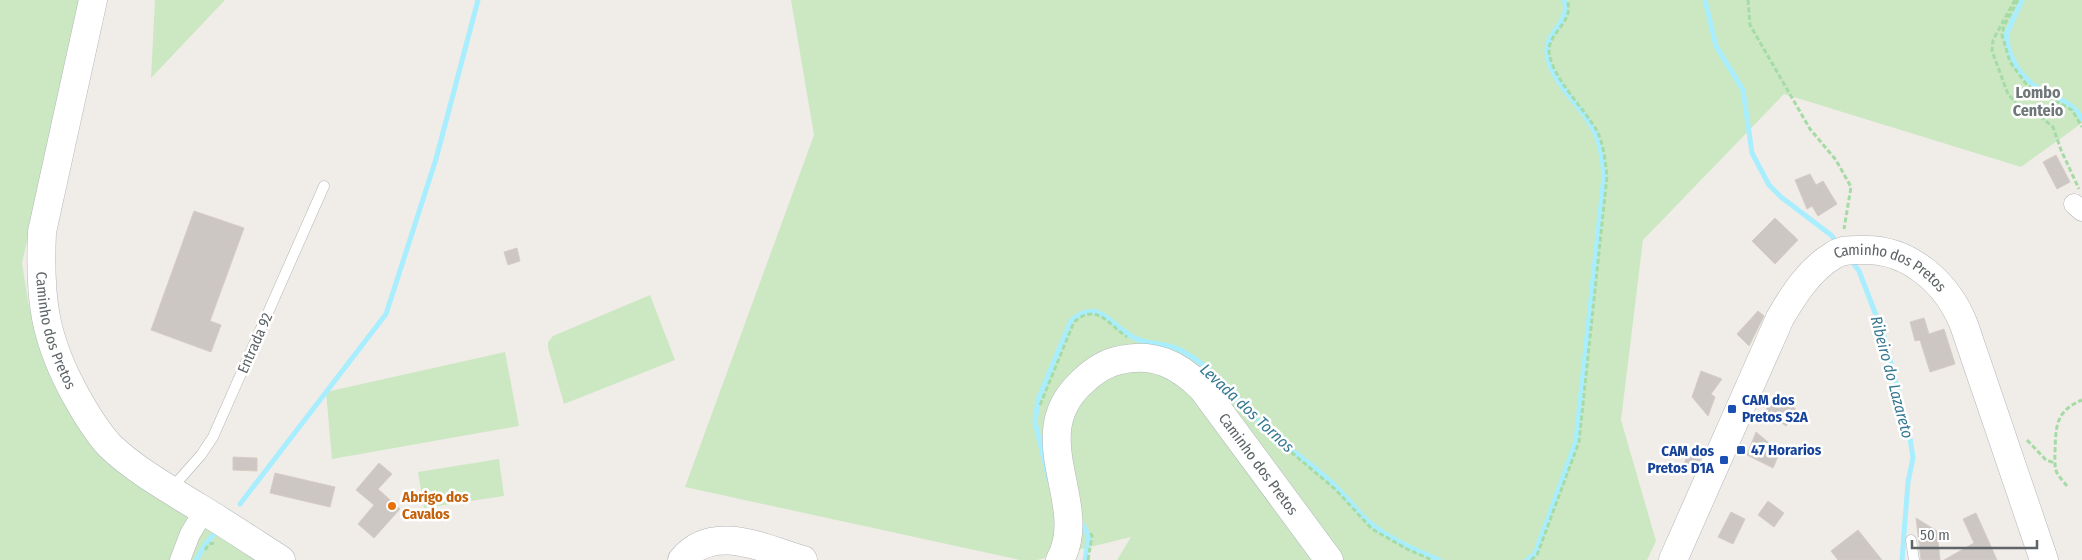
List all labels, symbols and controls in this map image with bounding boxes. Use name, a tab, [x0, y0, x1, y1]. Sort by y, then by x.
district label: Lombo Centeio	[2013, 83, 2064, 120]
street label: Caminho dos Pretos	[1831, 241, 1950, 295]
street label: Caminho dos Pretos	[32, 271, 80, 392]
street label: Entrada 92	[234, 310, 276, 376]
water label: Ribeiro do Lazareto	[1867, 314, 1917, 440]
water label: Levada dos Tornos	[1196, 360, 1298, 456]
place label: CAM dos Pretos S2A	[1742, 391, 1809, 426]
marker: CAM dos Pretos S2A	[1726, 403, 1738, 415]
street label: Caminho dos Pretos	[1215, 410, 1302, 519]
place label: 47 Horarios	[1751, 441, 1822, 459]
place label: CAM dos Pretos D1A	[1648, 442, 1715, 477]
marker: 47 Horarios	[1735, 444, 1747, 456]
marker: CAM dos Pretos D1A	[1718, 454, 1730, 466]
place label: Abrigo dos Cavalos	[401, 488, 469, 523]
marker: Abrigo dos Cavalos	[386, 500, 398, 512]
scale bar	[1912, 518, 2037, 550]
text: 50 m	[1920, 526, 1950, 544]

